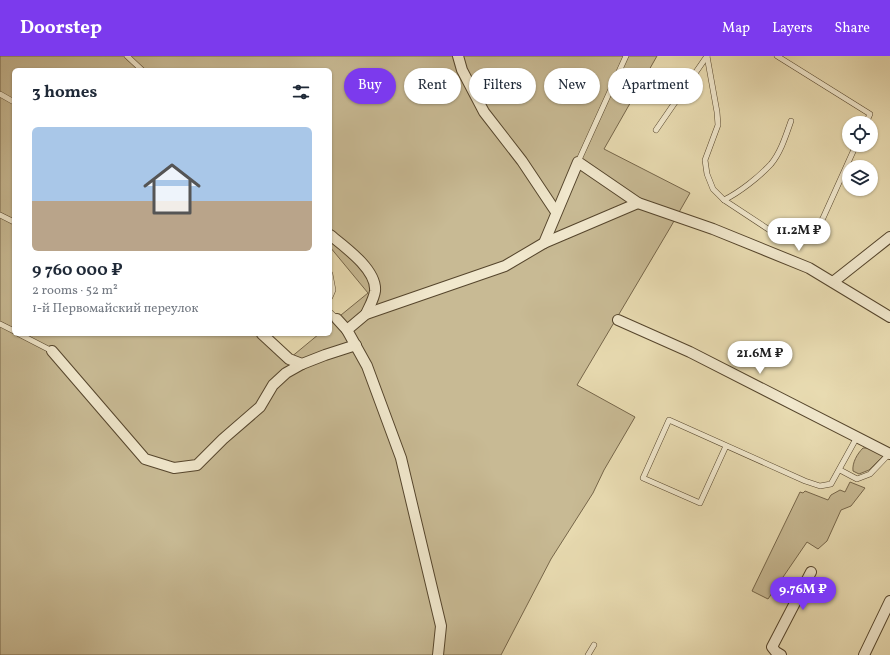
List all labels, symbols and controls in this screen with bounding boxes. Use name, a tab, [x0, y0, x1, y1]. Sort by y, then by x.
text: Doorstep	[20, 15, 102, 41]
text: Map	[722, 19, 750, 38]
text: Layers	[772, 19, 812, 38]
text: Share	[834, 19, 870, 38]
chip: Buy	[344, 68, 396, 104]
chip: Rent	[404, 68, 461, 104]
chip: Filters	[469, 68, 536, 104]
chip: New	[544, 68, 600, 104]
chip: Apartment	[608, 68, 703, 104]
text: 3 homes	[32, 81, 97, 104]
icon: filters	[290, 81, 312, 103]
map controls	[842, 116, 878, 196]
button: locate	[842, 116, 878, 152]
icon: home	[136, 153, 208, 225]
button: layers	[842, 160, 878, 196]
pin: 11.2M ₽	[762, 218, 836, 252]
text: 11.2M ₽	[777, 222, 821, 240]
text: 9 760 000 ₽	[32, 259, 123, 282]
text: 2 rooms · 52 m²	[32, 282, 118, 300]
text: 1-й Первомайский переулок	[32, 300, 198, 318]
pin: 21.6M ₽	[723, 341, 797, 375]
text: 21.6M ₽	[737, 345, 783, 363]
pin: 9.76M ₽	[766, 577, 840, 611]
text: 9.76M ₽	[779, 581, 827, 599]

